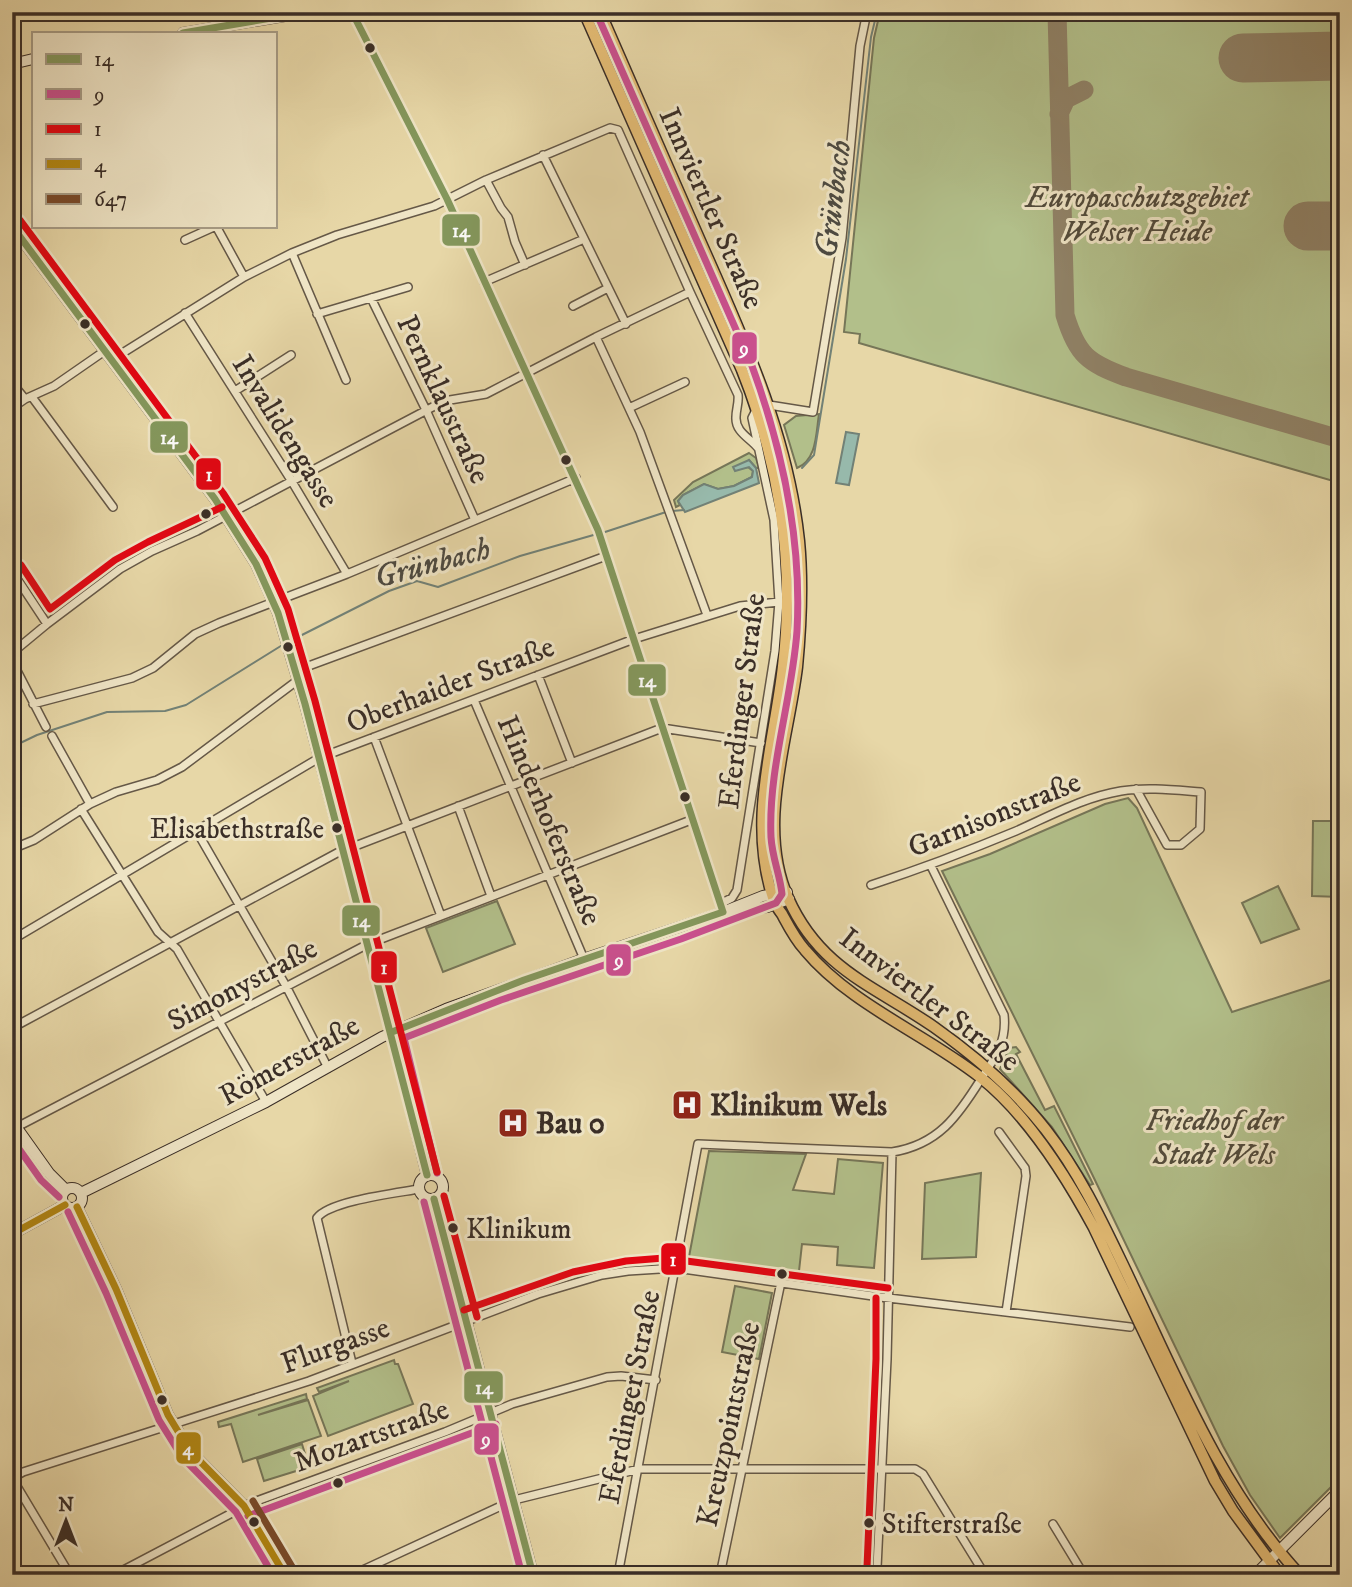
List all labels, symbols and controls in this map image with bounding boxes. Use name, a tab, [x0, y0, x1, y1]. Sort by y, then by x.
legend	[32, 32, 276, 228]
unlabelled marker	[363, 41, 377, 55]
text: 14	[94, 47, 115, 73]
text: 9	[93, 83, 104, 109]
street label: Innviertler Straße	[650, 102, 772, 315]
text: 1	[94, 117, 102, 143]
water label: Grünbach	[807, 138, 861, 261]
text: 4	[94, 153, 107, 179]
park label: Europaschutzgebiet Welser Heide	[1024, 180, 1250, 251]
text: 647	[94, 187, 127, 213]
line badge: 14	[441, 213, 481, 247]
text: 14	[452, 220, 471, 243]
street label: Pernklaustraße	[388, 310, 498, 490]
unlabelled marker	[78, 317, 92, 331]
line badge: 9	[731, 331, 758, 365]
text: 9	[737, 338, 749, 361]
street label: Invalidengasse	[223, 348, 346, 515]
line badge: 14	[149, 420, 189, 454]
text: 14	[160, 427, 179, 450]
unlabelled marker	[559, 453, 573, 467]
line badge: 1	[195, 457, 222, 491]
text: 1	[206, 464, 213, 487]
unlabelled marker	[199, 507, 213, 521]
water label: Grünbach	[370, 529, 495, 599]
street label: Eferdinger Straße	[711, 591, 774, 811]
street label: Oberhaider Straße	[341, 629, 560, 742]
unlabelled marker	[281, 640, 295, 654]
line badge: 14	[627, 663, 667, 697]
text: 14	[638, 670, 657, 693]
street label: Hinderhoferstraße	[488, 710, 609, 931]
street label: Garnisonstraße	[903, 764, 1086, 867]
unlabelled marker	[678, 790, 692, 804]
place label: Elisabethstraße	[150, 812, 324, 847]
marker: Elisabethstraße	[330, 821, 344, 835]
line badge: 14	[341, 904, 381, 937]
text: 14	[352, 910, 371, 933]
street label: Innviertler Straße	[832, 920, 1027, 1080]
street label: Simonystraße	[161, 930, 324, 1040]
line badge: 9	[605, 943, 632, 977]
line badge: 1	[370, 950, 398, 984]
text: 9	[612, 950, 624, 973]
text: 1	[381, 957, 388, 980]
street label: Römerstraße	[213, 1008, 366, 1115]
hospital icon: Klinikum Wels	[670, 1088, 704, 1122]
place label: Klinikum Wels	[710, 1088, 887, 1125]
park label: Friedhof der Stadt Wels	[1145, 1103, 1285, 1174]
hospital icon: Bau 0	[496, 1106, 530, 1140]
place label: Bau 0	[536, 1106, 605, 1143]
place label: Klinikum	[466, 1212, 571, 1247]
marker: Klinikum	[446, 1221, 460, 1235]
line badge: 1	[660, 1242, 687, 1276]
text: 1	[670, 1249, 677, 1272]
unlabelled marker	[775, 1267, 789, 1281]
street label: Eferdinger Straße	[592, 1287, 669, 1507]
street label: Flurgasse	[276, 1310, 395, 1383]
street label: Kreuzpointstraße	[690, 1318, 769, 1530]
line badge: 14	[463, 1370, 504, 1404]
text: 14	[475, 1377, 494, 1400]
street label: Mozartstraße	[289, 1391, 454, 1482]
unlabelled marker	[155, 1393, 169, 1407]
line badge: 9	[473, 1422, 500, 1456]
text: 9	[479, 1429, 491, 1452]
line badge: 4	[175, 1431, 202, 1465]
text: 4	[183, 1438, 195, 1461]
unlabelled marker	[331, 1476, 345, 1490]
north arrow	[32, 1486, 102, 1556]
text: N	[58, 1494, 74, 1517]
place label: Stifterstraße	[882, 1507, 1022, 1542]
unlabelled marker	[247, 1515, 261, 1529]
marker: Stifterstraße	[862, 1516, 876, 1530]

